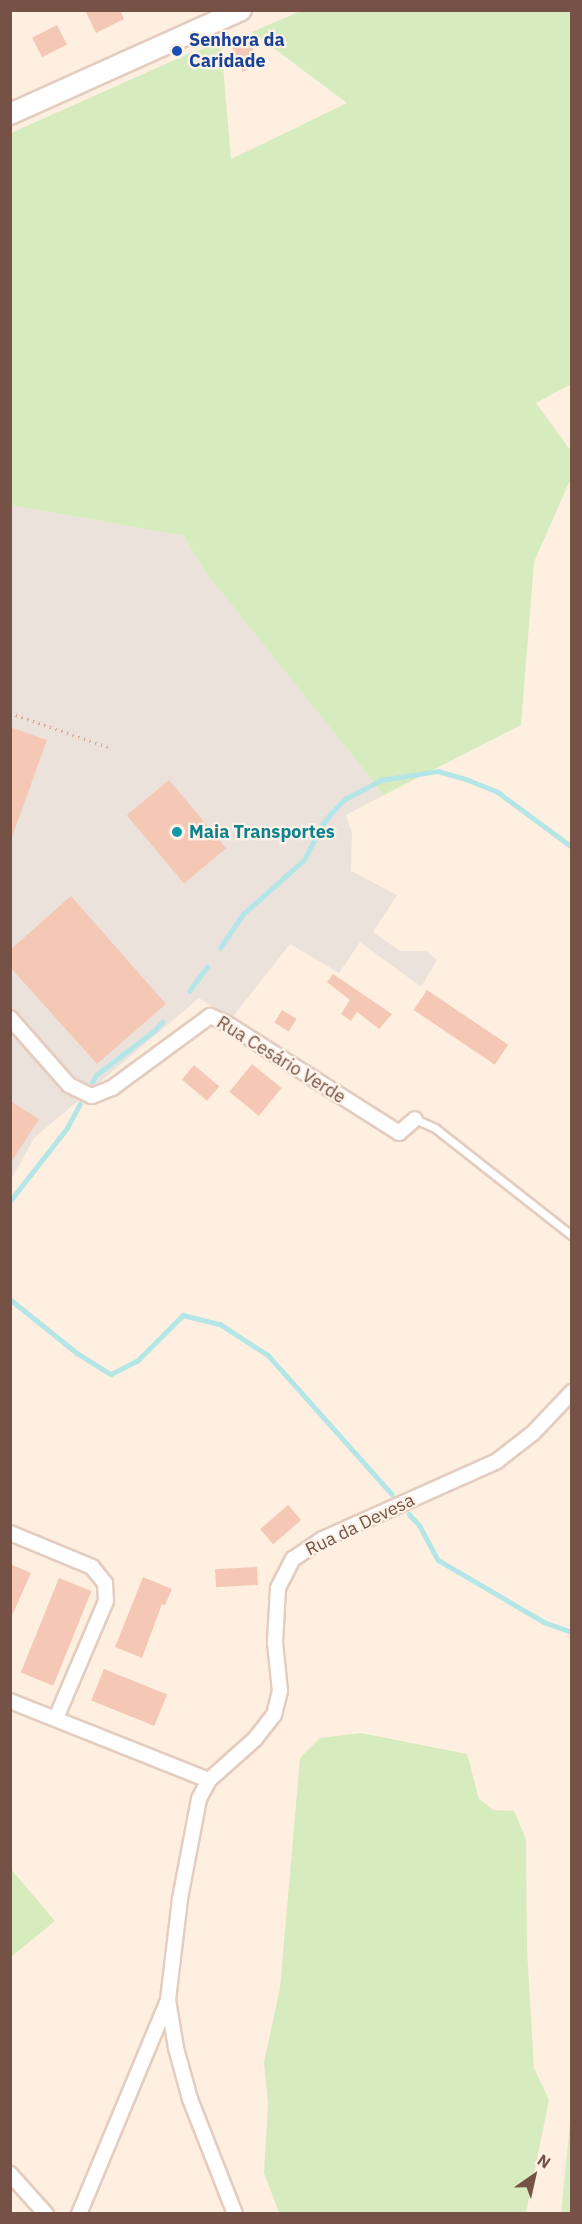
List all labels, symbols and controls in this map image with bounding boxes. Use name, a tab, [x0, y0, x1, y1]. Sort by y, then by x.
place label: Senhora da Caridade	[189, 30, 285, 72]
marker: Senhora da Caridade	[170, 44, 184, 58]
place label: Maia Transportes	[189, 821, 335, 843]
marker: Maia Transportes	[170, 825, 184, 839]
street label: Rua Cesário Verde	[213, 1012, 349, 1108]
street label: Rua da Devesa	[302, 1489, 418, 1561]
north arrow	[504, 2146, 564, 2206]
text: N	[534, 2150, 554, 2173]

